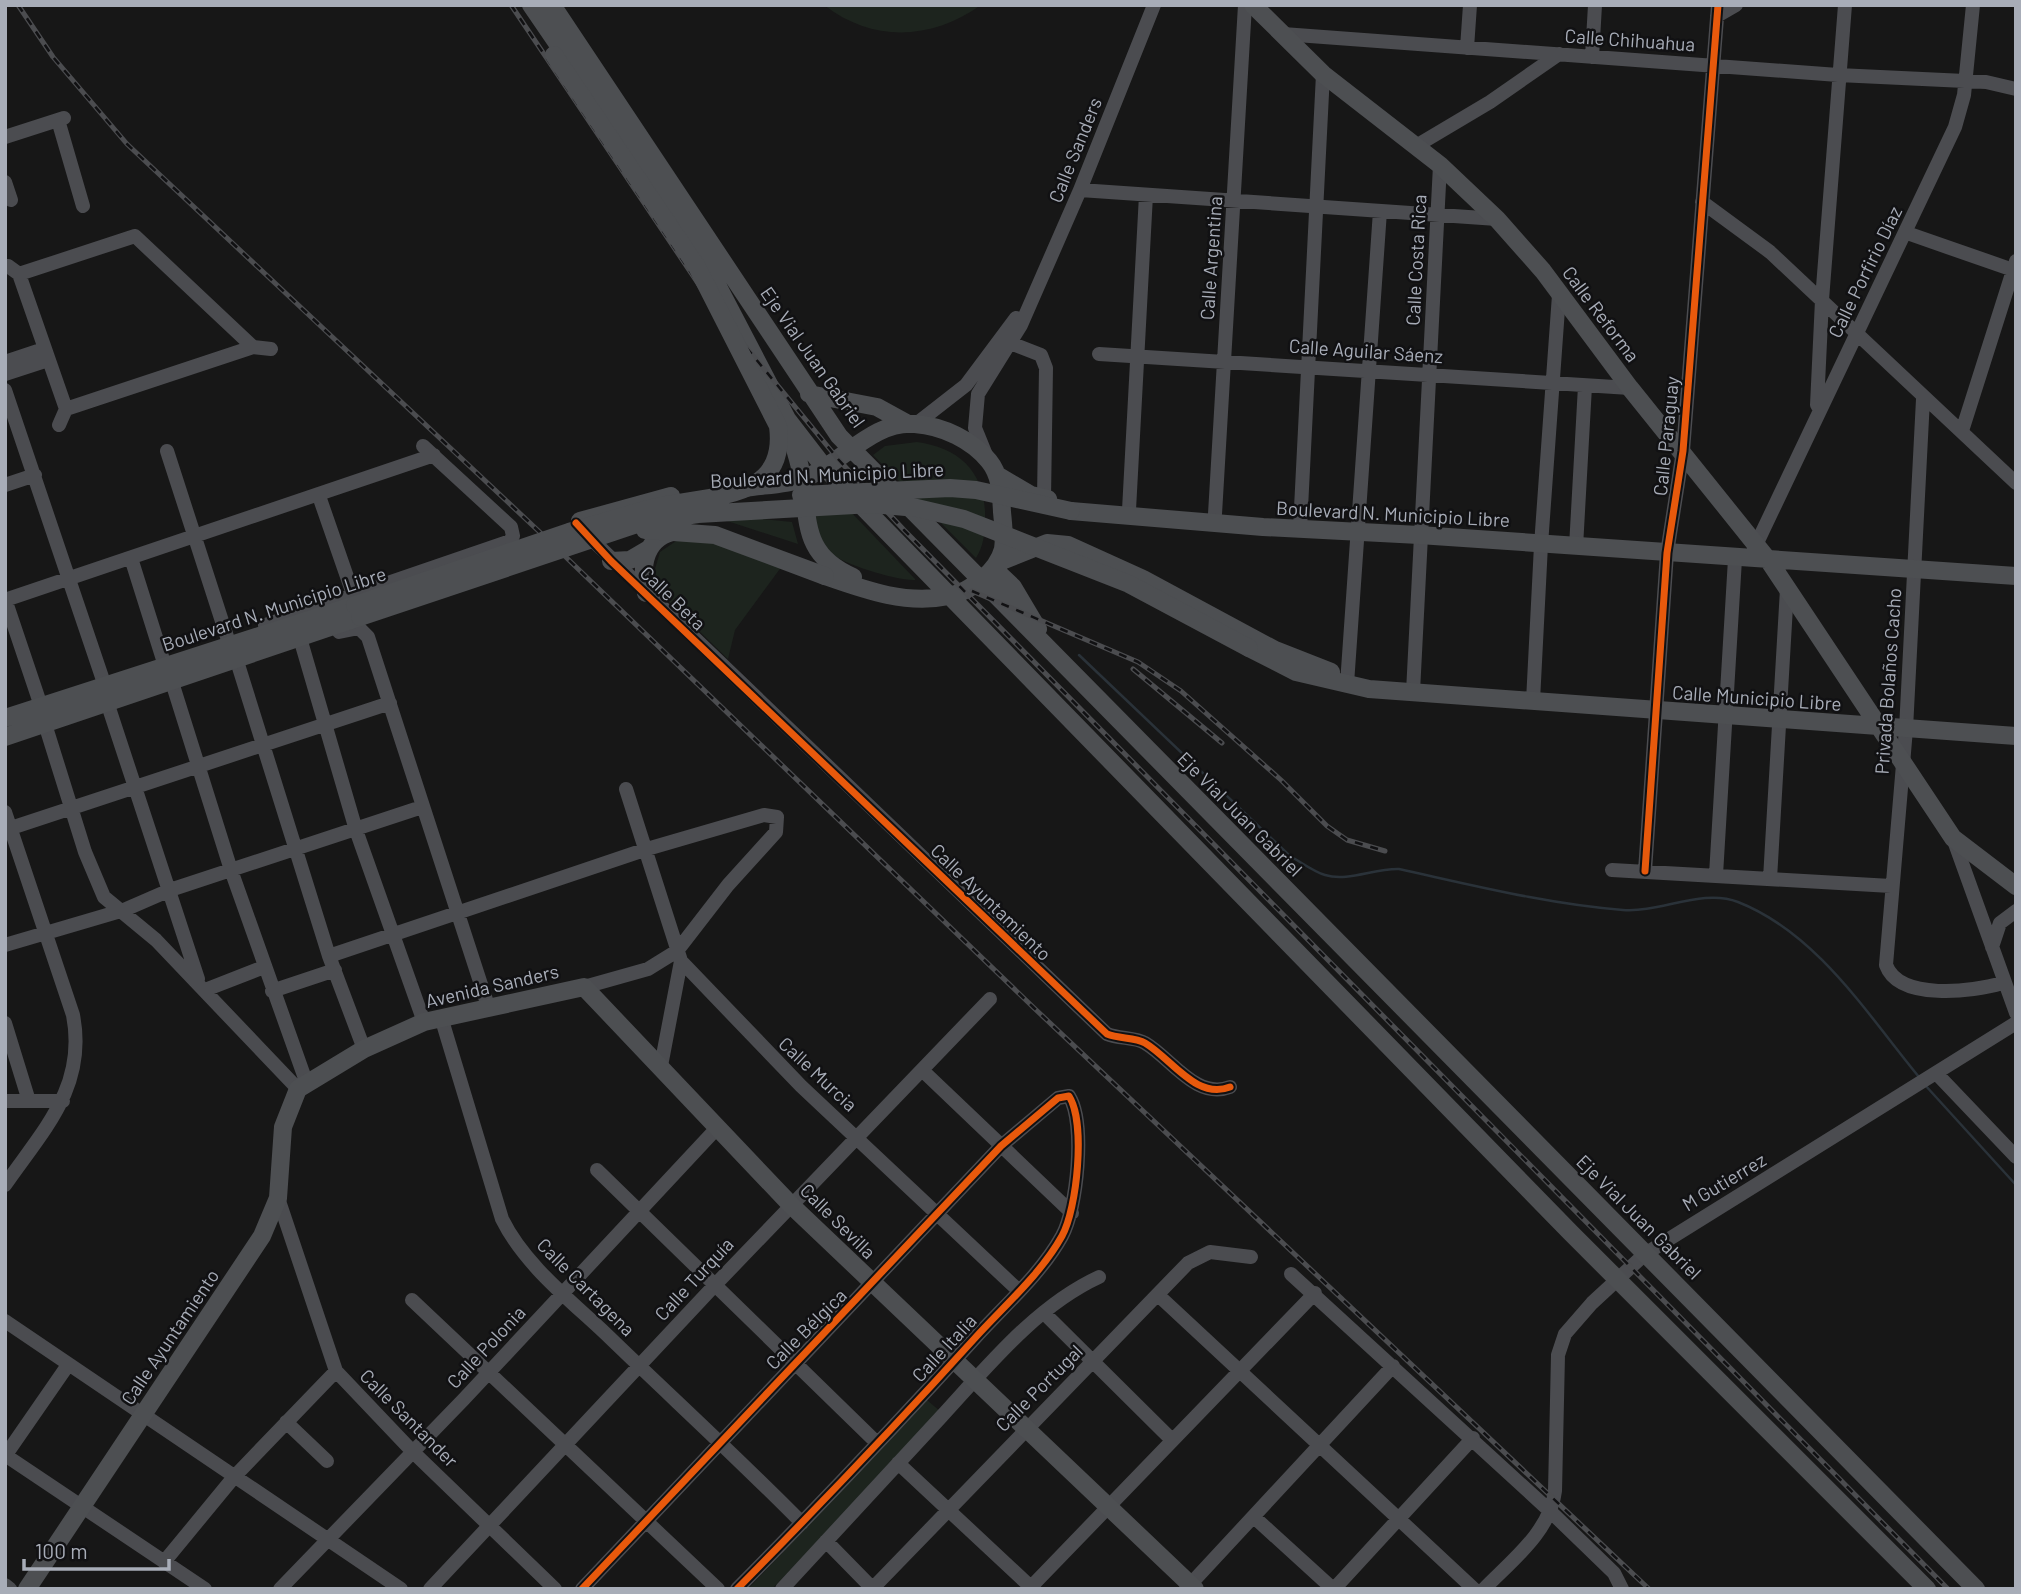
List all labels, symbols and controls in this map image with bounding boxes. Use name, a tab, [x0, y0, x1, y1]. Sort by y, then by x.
street label: Calle Chihuahua	[1564, 23, 1696, 56]
street label: Calle Sanders	[1043, 94, 1106, 206]
street label: Calle Costa Rica	[1401, 194, 1430, 326]
street label: Calle Argentina	[1195, 195, 1226, 321]
street label: Calle Porfirio Díaz	[1823, 202, 1906, 341]
street label: Calle Reforma	[1558, 261, 1645, 366]
street label: Eje Vial Juan Gabriel	[756, 282, 871, 432]
street label: Calle Aguilar Sáenz	[1288, 334, 1444, 367]
street label: Calle Paraguay	[1648, 375, 1683, 497]
street label: Boulevard N. Municipio Libre	[709, 457, 945, 492]
street label: Boulevard N. Municipio Libre	[1275, 496, 1511, 531]
street label: Boulevard N. Municipio Libre	[159, 561, 389, 656]
street label: Calle Beta	[636, 561, 711, 635]
street label: Privada Bolaños Cacho	[1870, 587, 1905, 775]
street label: Calle Municipio Libre	[1672, 680, 1843, 715]
street label: Eje Vial Juan Gabriel	[1173, 747, 1307, 881]
street label: Calle Ayuntamiento	[926, 838, 1056, 965]
street label: Avenida Sanders	[423, 959, 561, 1012]
street label: Calle Murcia	[774, 1032, 862, 1116]
street label: M Gutierrez	[1678, 1148, 1770, 1215]
street label: Eje Vial Juan Gabriel	[1572, 1150, 1706, 1284]
street label: Calle Sevilla	[796, 1178, 881, 1263]
street label: Calle Turquía	[649, 1232, 738, 1325]
street label: Calle Cartagena	[533, 1233, 640, 1340]
street label: Calle Ayuntamiento	[116, 1265, 223, 1409]
street label: Calle Bélgica	[760, 1283, 851, 1374]
street label: Calle Polonia	[442, 1301, 530, 1393]
street label: Calle Italia	[906, 1309, 981, 1386]
street label: Calle Portugal	[990, 1339, 1087, 1436]
street label: Calle Santander	[356, 1364, 463, 1471]
scale bar	[24, 1528, 170, 1572]
text: 100 m	[35, 1538, 88, 1563]

